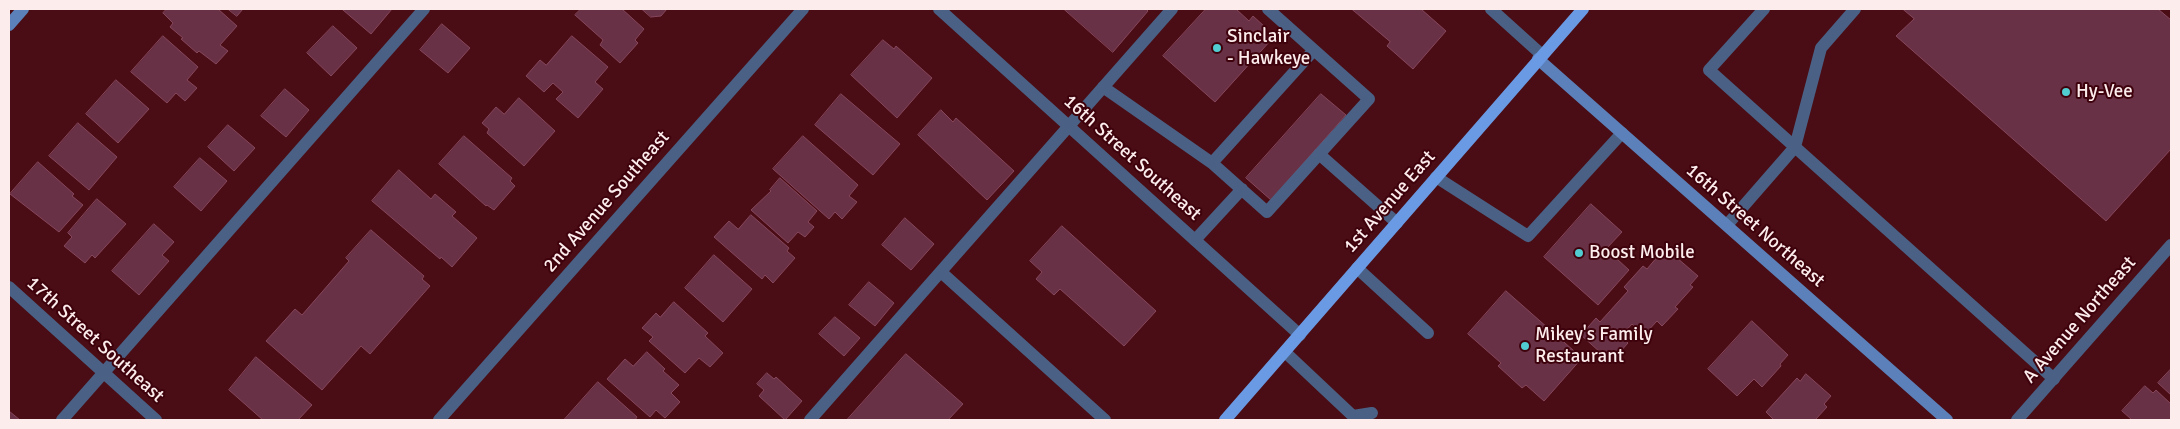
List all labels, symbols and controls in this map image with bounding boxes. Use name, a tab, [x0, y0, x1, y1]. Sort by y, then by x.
place label: Sinclair - Hawkeye	[1227, 26, 1310, 70]
marker: Sinclair - Hawkeye	[1211, 42, 1223, 54]
place label: Hy-Vee	[2076, 81, 2133, 103]
marker: Hy-Vee	[2060, 86, 2072, 98]
street label: 16th Street Southeast	[1058, 90, 1206, 226]
street label: 2nd Avenue Southeast	[539, 126, 675, 278]
street label: 1st Avenue East	[1339, 146, 1441, 258]
street label: 16th Street Northeast	[1681, 159, 1829, 293]
place label: Boost Mobile	[1589, 242, 1695, 264]
marker: Boost Mobile	[1573, 247, 1585, 259]
street label: A Avenue Northeast	[2019, 252, 2141, 388]
street label: 17th Street Southeast	[21, 272, 169, 408]
place label: Mikey's Family Restaurant	[1535, 324, 1653, 368]
marker: Mikey's Family Restaurant	[1519, 340, 1531, 352]

